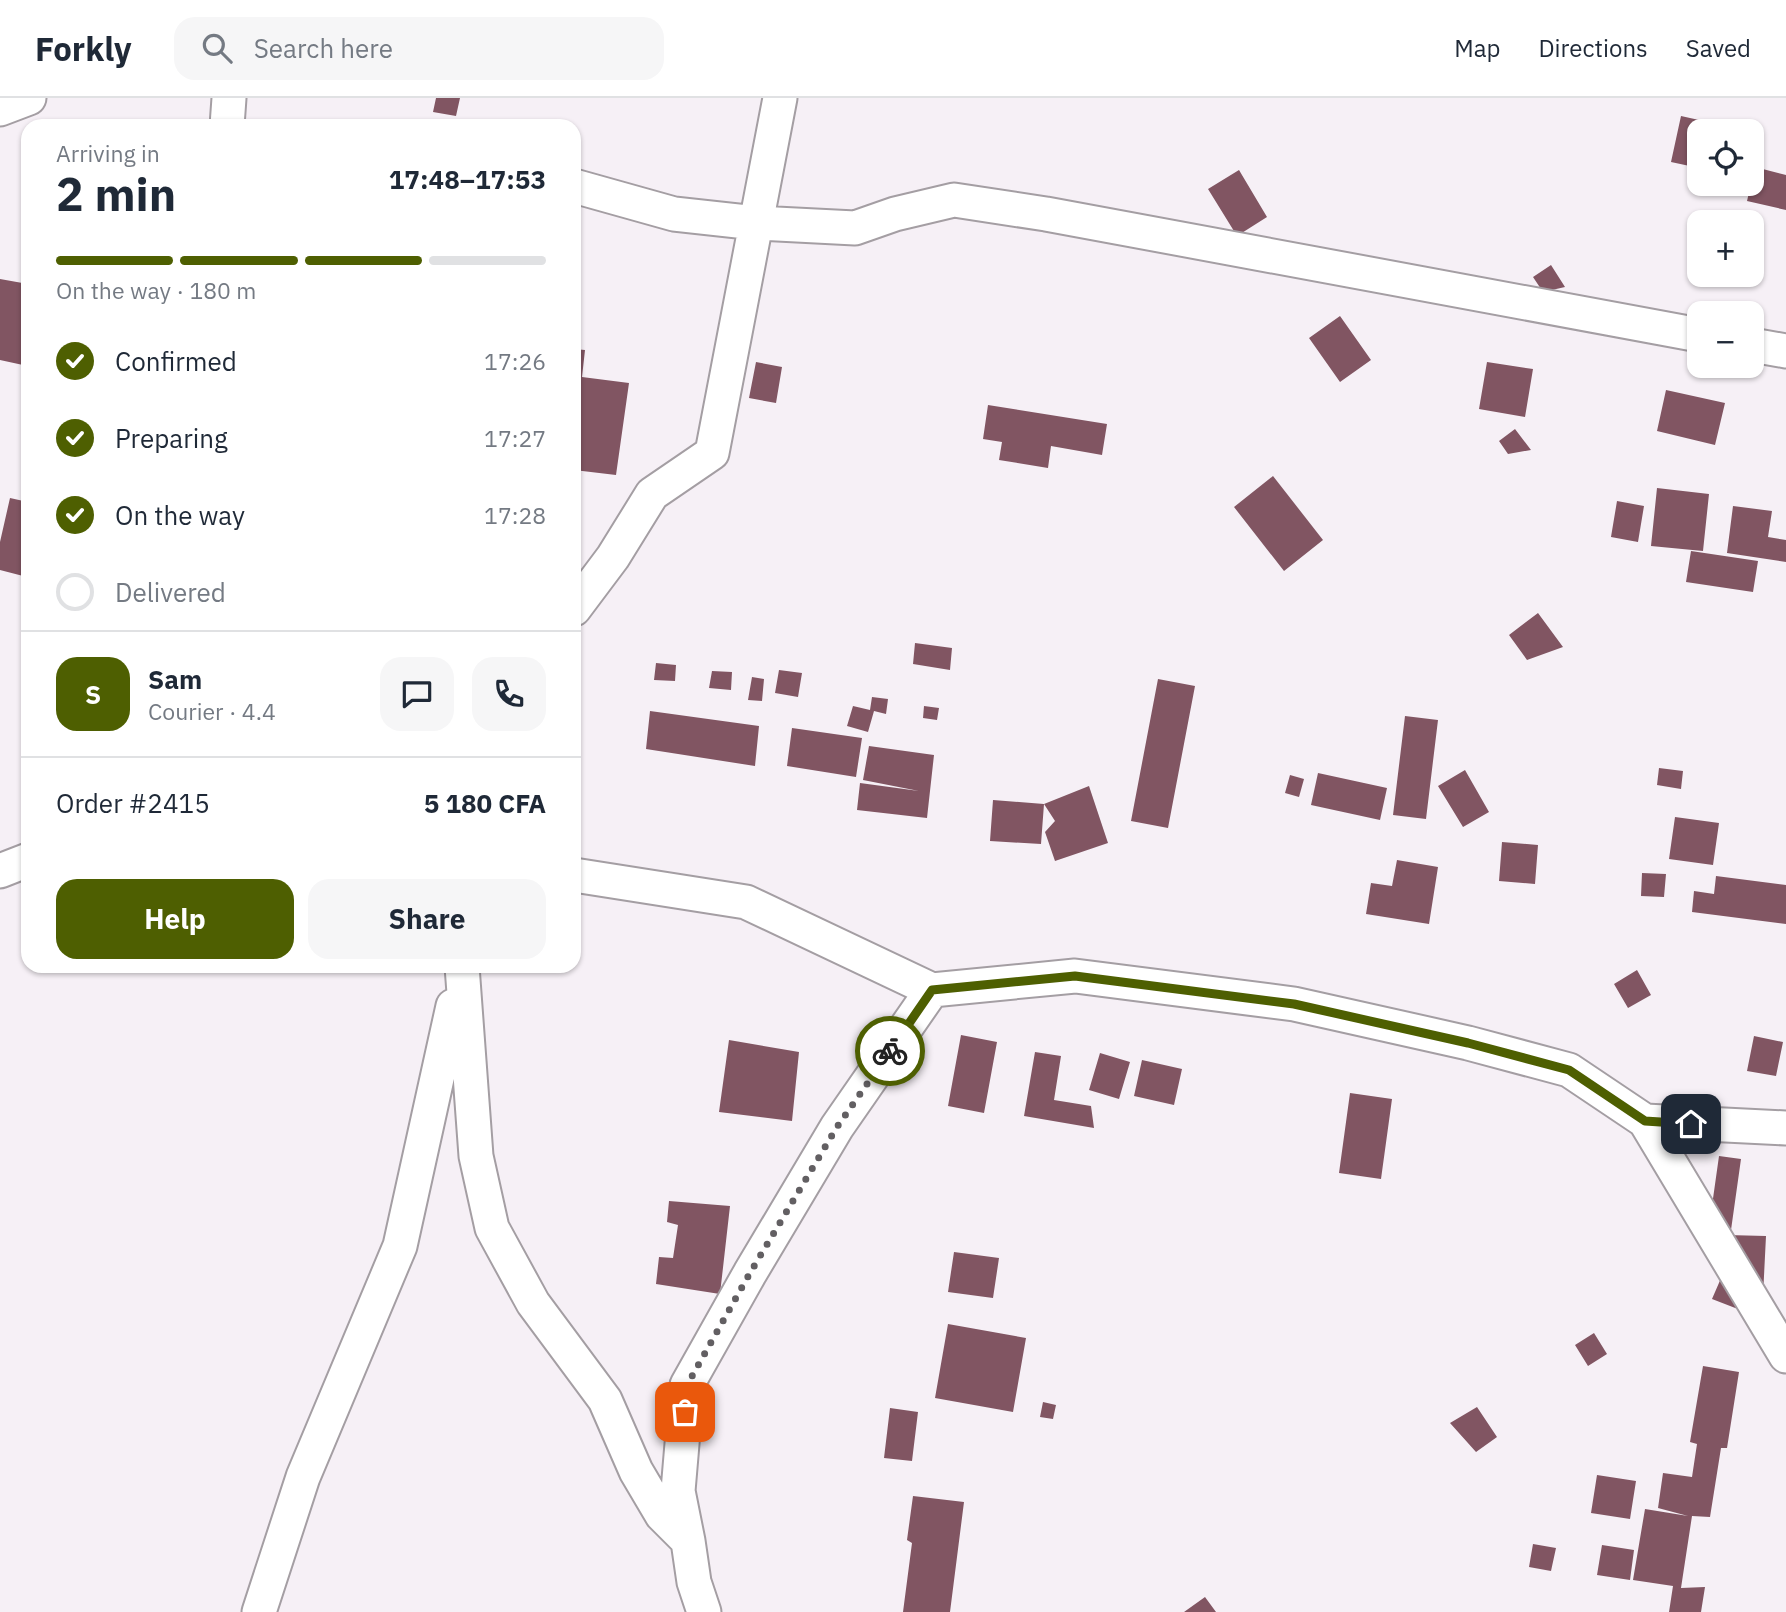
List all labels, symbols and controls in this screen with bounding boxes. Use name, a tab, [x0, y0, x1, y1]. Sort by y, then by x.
search box	[174, 17, 664, 80]
text: Forkly	[35, 27, 132, 70]
icon: search	[198, 29, 236, 67]
text: Search here	[254, 31, 393, 65]
text: Map	[1454, 32, 1500, 64]
text: Directions	[1538, 32, 1648, 64]
text: Saved	[1686, 32, 1751, 64]
map controls	[1687, 119, 1764, 378]
button: locate	[1687, 119, 1764, 196]
text: Arriving in	[56, 138, 160, 168]
text: 17:48–17:53	[389, 162, 546, 196]
text: 2 min	[56, 164, 176, 224]
button: +	[1687, 210, 1764, 287]
text: On the way · 180 m	[56, 275, 256, 305]
button: −	[1687, 301, 1764, 378]
icon: check	[56, 342, 94, 380]
text: Confirmed	[115, 344, 237, 378]
text: 17:26	[484, 346, 546, 376]
icon: check	[56, 419, 94, 457]
text: Preparing	[115, 421, 228, 455]
text: 17:27	[484, 423, 546, 453]
icon: check	[56, 496, 94, 534]
text: On the way	[115, 498, 245, 532]
text: 17:28	[484, 500, 546, 530]
text: Delivered	[115, 575, 226, 609]
button: chat	[380, 657, 454, 731]
button: phone	[472, 657, 546, 731]
text: Sam	[148, 662, 202, 696]
text: S	[85, 677, 101, 711]
text: Courier · 4.4	[148, 696, 276, 726]
text: Order #2415	[56, 786, 210, 820]
text: 5 180 CFA	[424, 786, 546, 820]
button: Help	[56, 879, 294, 959]
button: Share	[308, 879, 546, 959]
courier	[855, 1016, 925, 1086]
icon: bike	[871, 1032, 909, 1070]
pin	[1661, 1094, 1721, 1154]
icon: home	[1672, 1105, 1710, 1143]
pin	[655, 1382, 715, 1442]
icon: bag	[666, 1393, 704, 1431]

